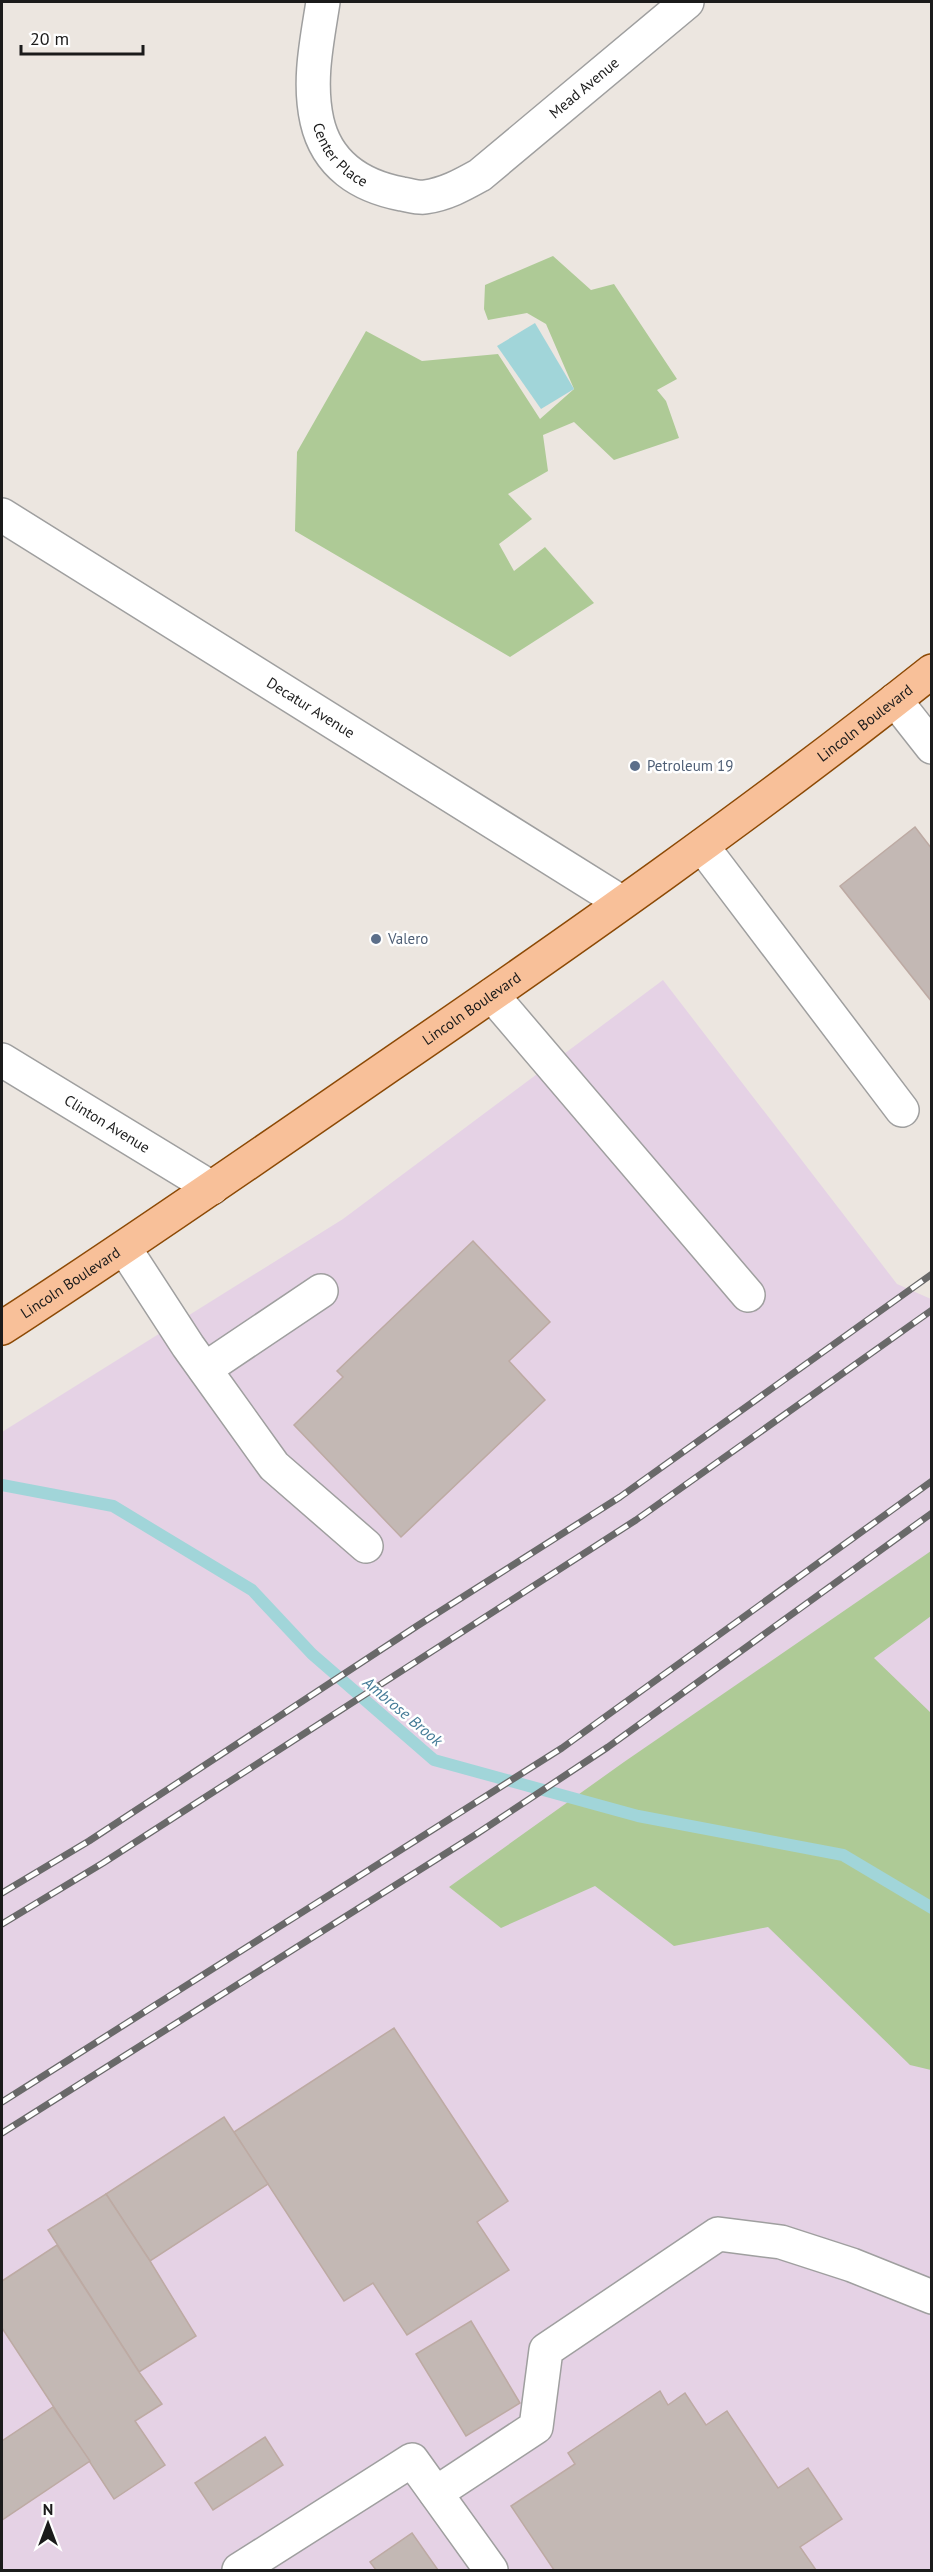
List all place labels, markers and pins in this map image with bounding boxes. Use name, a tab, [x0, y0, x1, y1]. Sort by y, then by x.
place label: Petroleum 19	[647, 756, 733, 775]
marker: Petroleum 19	[628, 759, 642, 773]
place label: Valero	[387, 929, 428, 948]
marker: Valero	[369, 932, 383, 946]

